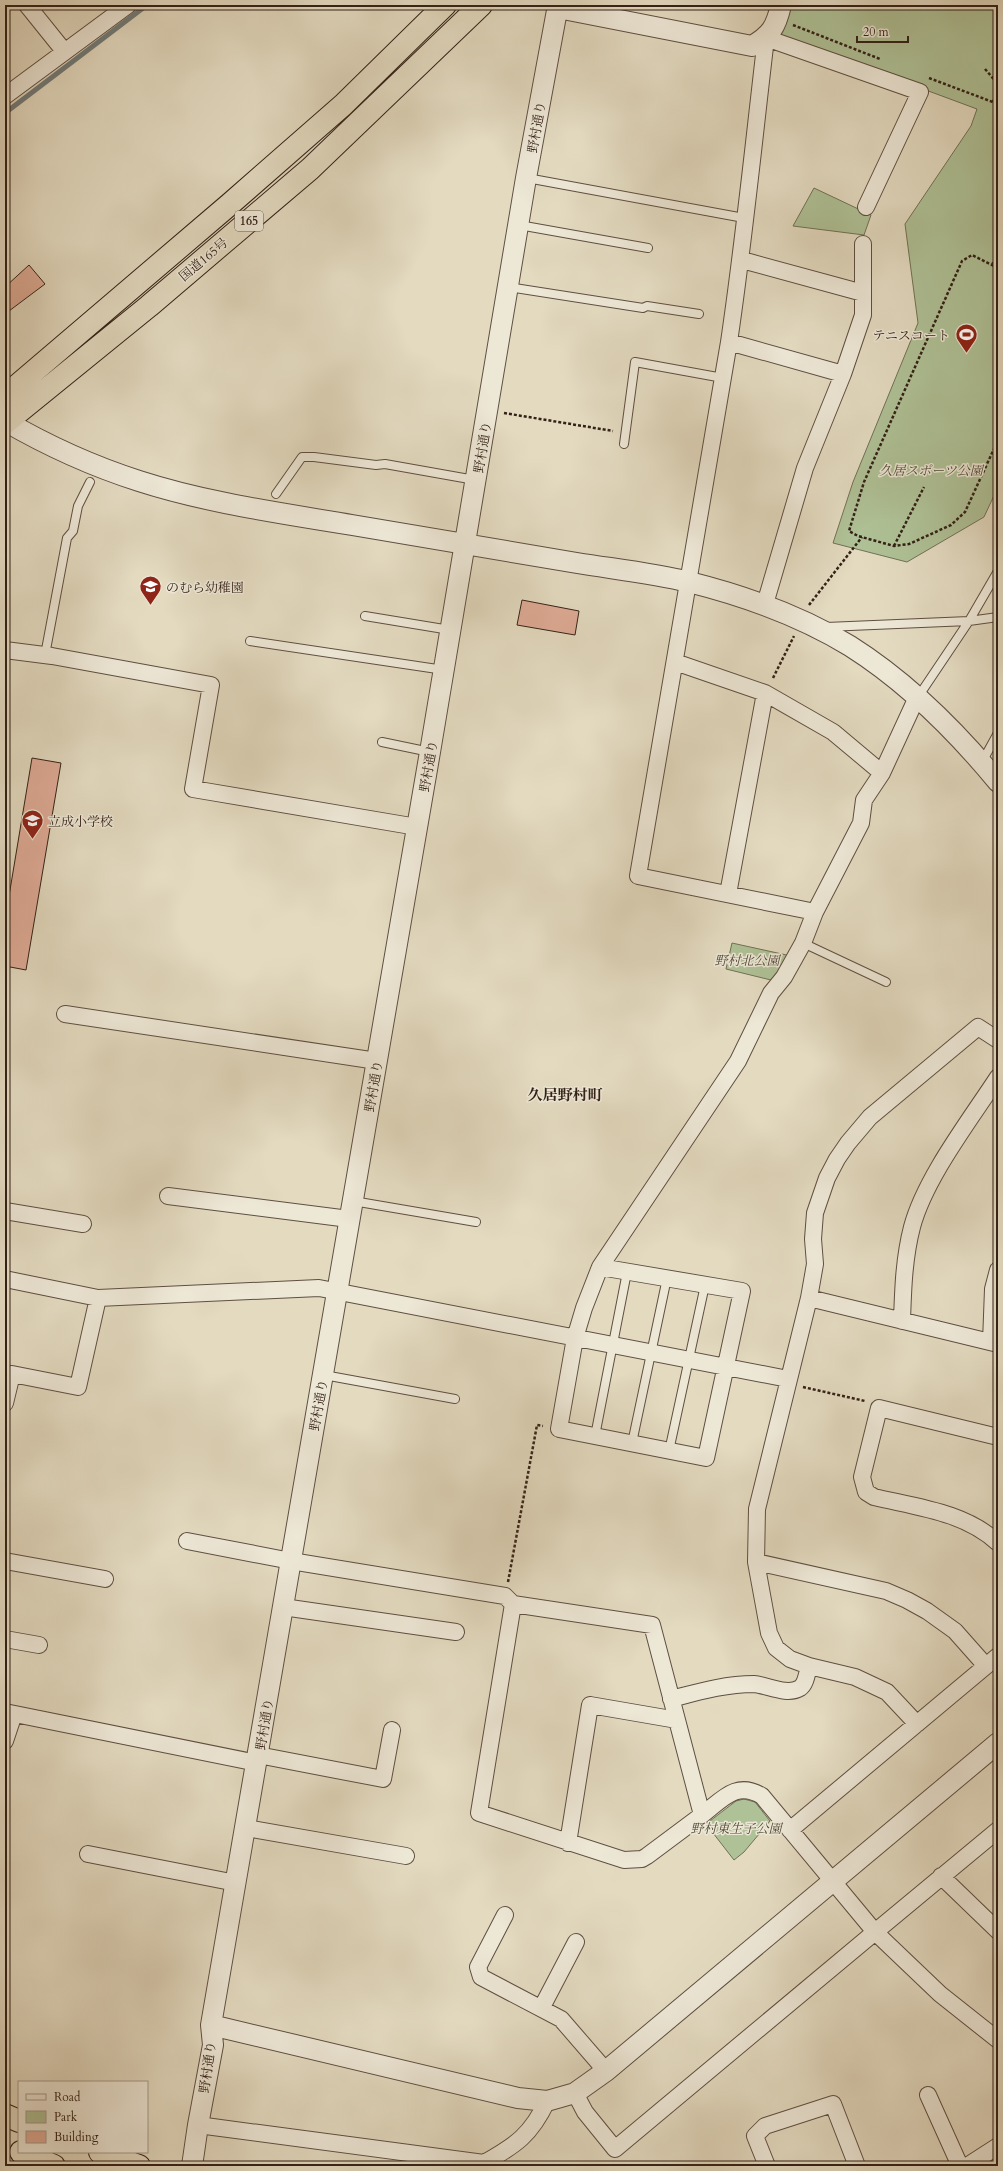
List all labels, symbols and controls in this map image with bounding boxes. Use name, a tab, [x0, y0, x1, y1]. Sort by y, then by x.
scale bar	[857, 18, 908, 44]
text: 20 m	[863, 24, 890, 40]
street label: 野村通り	[524, 100, 550, 154]
road number: 165	[235, 211, 263, 231]
street label: 国道165号	[175, 234, 232, 286]
sports icon: テニスコート	[953, 322, 979, 355]
place label: テニスコート	[873, 327, 950, 345]
street label: 野村通り	[470, 420, 496, 474]
park label: 久居スポーツ公園	[879, 462, 985, 480]
school or university icon: のむら幼稚園	[138, 574, 164, 607]
place label: のむら幼稚園	[166, 579, 244, 597]
street label: 野村通り	[416, 739, 442, 793]
school or university icon: 立成小学校	[20, 808, 46, 841]
place label: 立成小学校	[48, 813, 113, 831]
park label: 野村北公園	[714, 952, 781, 970]
street label: 野村通り	[361, 1059, 387, 1113]
district label: 久居野村町	[527, 1085, 603, 1105]
street label: 野村通り	[306, 1378, 332, 1432]
street label: 野村通り	[252, 1697, 278, 1751]
park label: 野村東生子公園	[690, 1820, 783, 1838]
street label: 野村通り	[195, 2040, 221, 2094]
legend	[18, 2081, 148, 2153]
text: Road	[54, 2089, 81, 2105]
text: Park	[54, 2109, 78, 2125]
text: Building	[54, 2129, 99, 2145]

